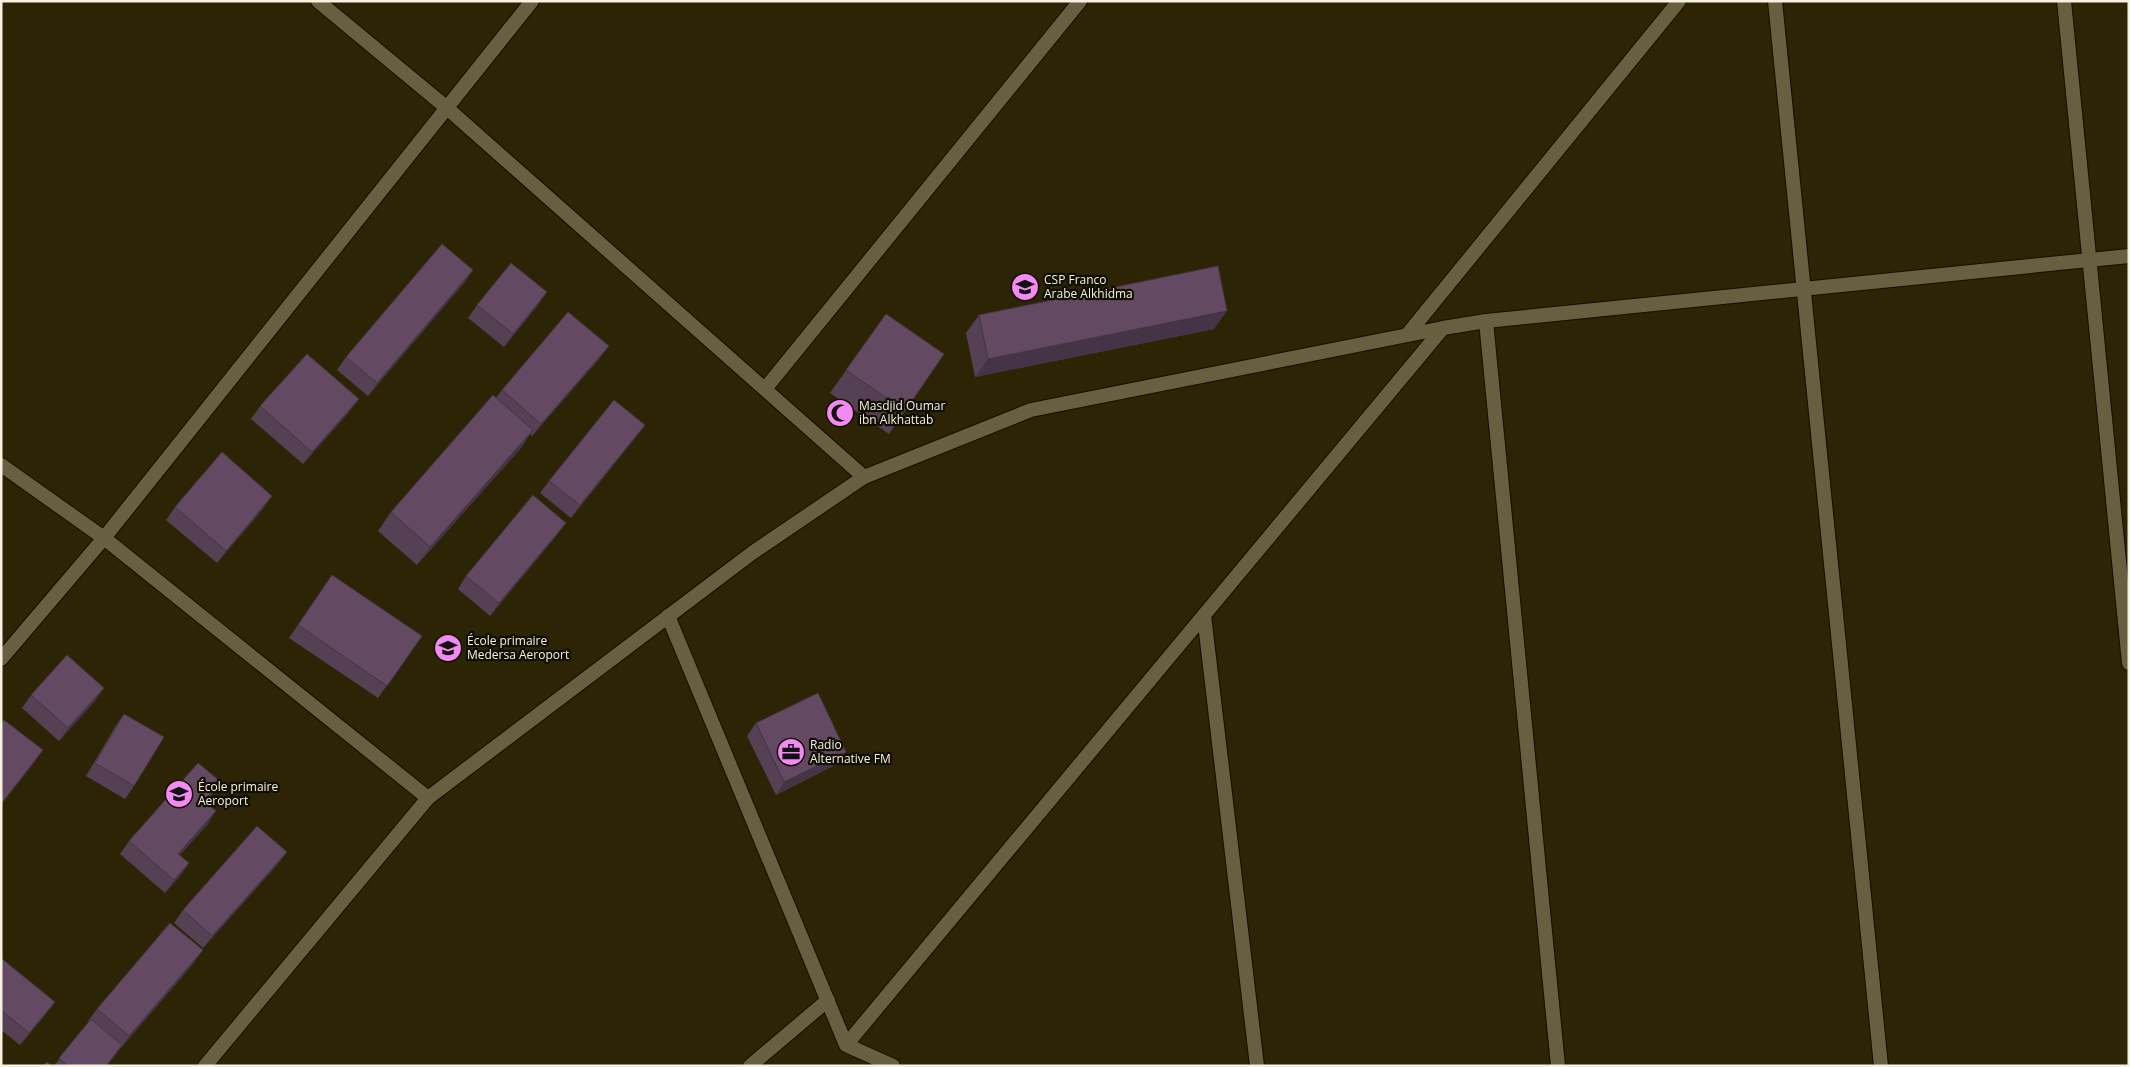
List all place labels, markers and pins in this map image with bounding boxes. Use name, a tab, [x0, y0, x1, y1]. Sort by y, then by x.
place label: CSP Franco Arabe Alkhidma	[1044, 271, 1133, 302]
school or university icon: CSP Franco Arabe Alkhidma	[1010, 272, 1040, 302]
place label: Masdjid Oumar ibn Alkhattab	[859, 397, 946, 428]
mosque icon: Masdjid Oumar ibn Alkhattab	[825, 398, 855, 428]
place label: École primaire Medersa Aeroport	[467, 632, 569, 663]
school or university icon: École primaire Medersa Aeroport	[433, 633, 463, 663]
place label: Radio Alternative FM	[810, 736, 891, 767]
office icon: Radio Alternative FM	[776, 737, 806, 767]
place label: École primaire Aeroport	[198, 778, 279, 809]
school or university icon: École primaire Aeroport	[164, 779, 194, 809]

